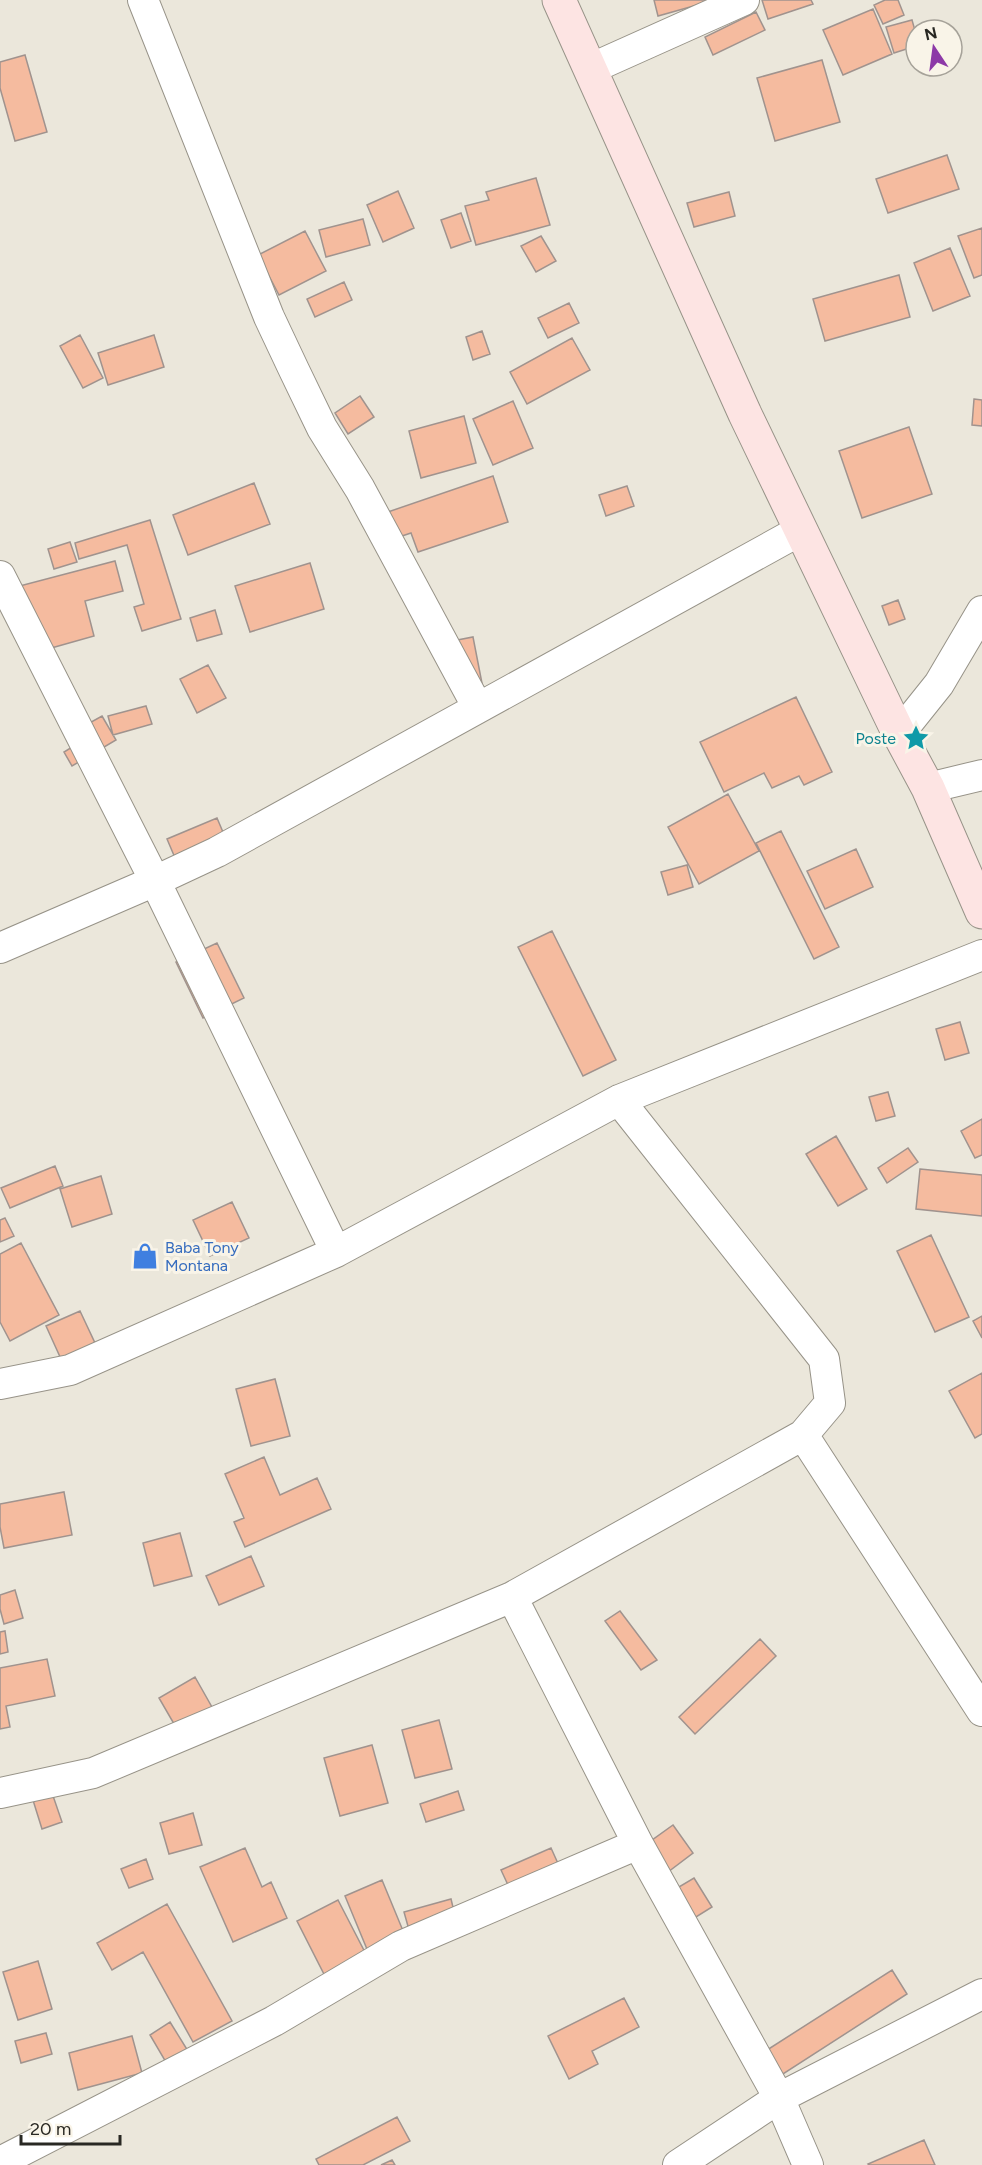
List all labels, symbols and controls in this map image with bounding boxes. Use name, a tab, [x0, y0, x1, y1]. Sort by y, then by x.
north arrow	[904, 18, 964, 78]
text: N	[923, 23, 939, 45]
place icon: Poste	[901, 723, 931, 753]
place label: Poste	[855, 729, 896, 748]
place label: Baba Tony Montana	[165, 1238, 239, 1275]
shop icon: Baba Tony Montana	[130, 1241, 160, 1271]
scale bar	[21, 2108, 120, 2146]
text: 20 m	[30, 2118, 71, 2140]

